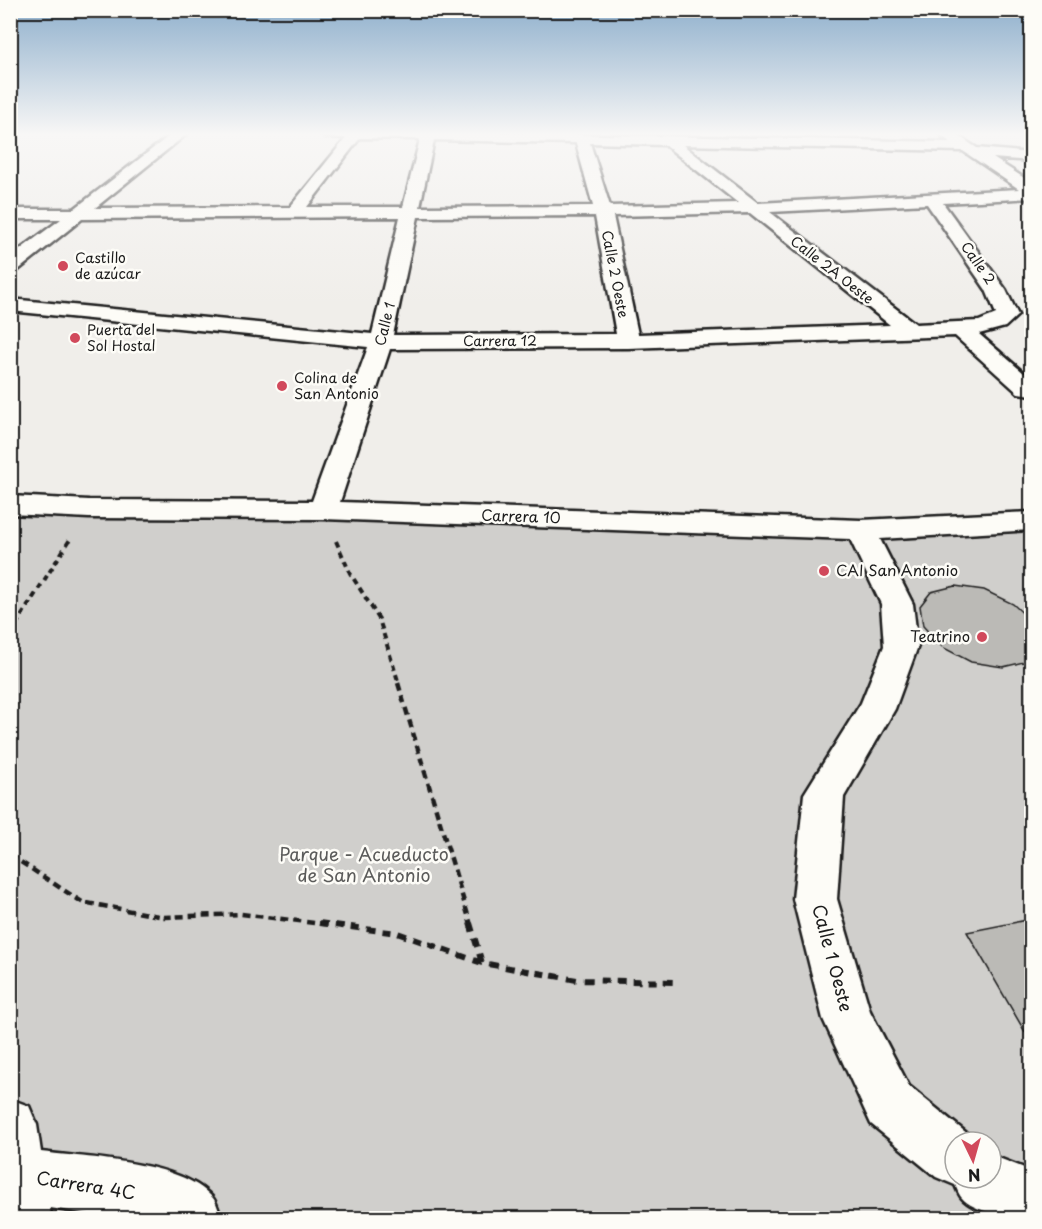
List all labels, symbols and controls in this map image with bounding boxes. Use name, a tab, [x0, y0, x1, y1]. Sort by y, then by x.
street label: Calle 2 Oeste	[597, 228, 634, 319]
street label: Calle 2A Oeste	[786, 230, 878, 309]
street label: Calle 2	[956, 237, 1001, 288]
place label: Castillo de azúcar	[75, 247, 142, 284]
marker: Castillo de azúcar	[56, 259, 70, 273]
street label: Calle 1	[369, 300, 400, 348]
place label: Puerta del Sol Hostal	[87, 319, 156, 356]
street label: Carrera 12	[463, 330, 537, 351]
marker: Puerta del Sol Hostal	[68, 331, 82, 345]
place label: Colina de San Antonio	[294, 367, 379, 404]
marker: Colina de San Antonio	[275, 379, 289, 393]
street label: Carrera 10	[481, 503, 561, 528]
place label: CAI San Antonio	[836, 558, 958, 581]
marker: CAI San Antonio	[817, 564, 831, 578]
place label: Teatrino	[910, 624, 970, 647]
marker: Teatrino	[975, 630, 989, 644]
park label: Parque - Acueducto de San Antonio	[279, 840, 449, 888]
street label: Calle 1 Oeste	[806, 901, 861, 1014]
north arrow	[943, 1130, 1003, 1190]
street label: Carrera 4C	[35, 1163, 138, 1206]
text: N	[967, 1163, 982, 1188]

